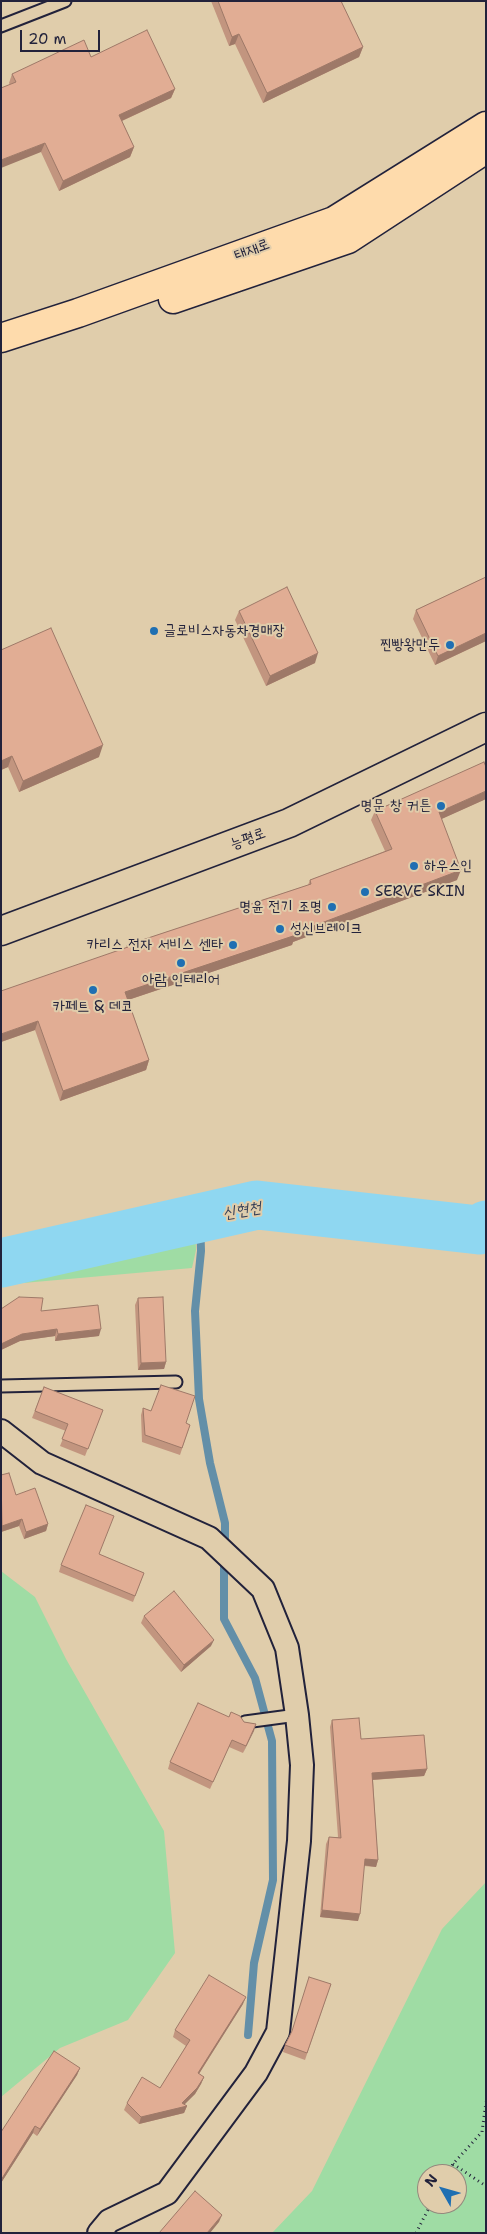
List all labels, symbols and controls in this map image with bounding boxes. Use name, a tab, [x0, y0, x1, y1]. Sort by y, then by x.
scale bar	[22, 20, 102, 52]
text: 20 m	[28, 29, 67, 49]
street label: 태재로	[232, 235, 272, 265]
place label: 글로비스자동차경매장	[164, 622, 285, 640]
marker: 글로비스자동차경매장	[148, 625, 160, 637]
place label: 찐빵왕만두	[380, 636, 440, 654]
marker: 찐빵왕만두	[444, 639, 456, 651]
place label: 명문 창 커튼	[360, 797, 431, 815]
marker: 명문 창 커튼	[435, 800, 447, 812]
street label: 능평로	[228, 824, 268, 854]
place label: 하우스인	[424, 857, 472, 875]
marker: 하우스인	[408, 860, 420, 872]
place label: SERVE SKIN	[375, 883, 465, 901]
marker: SERVE SKIN	[359, 886, 371, 898]
place label: 명윤 전기 조명	[239, 898, 322, 916]
marker: 명윤 전기 조명	[326, 901, 338, 913]
place label: 성신브레이크	[290, 920, 362, 938]
marker: 성신브레이크	[274, 923, 286, 935]
place label: 카리스 전자 서비스 센타	[87, 936, 223, 954]
marker: 카리스 전자 서비스 센타	[227, 939, 239, 951]
marker: 아람 인테리어	[175, 957, 187, 969]
place label: 아람 인테리어	[142, 971, 220, 989]
marker: 카페트 & 데코	[87, 984, 99, 996]
place label: 카페트 & 데코	[53, 998, 133, 1016]
water label: 신현천	[221, 1198, 263, 1224]
north arrow	[417, 2164, 467, 2214]
text: N	[420, 2170, 441, 2190]

